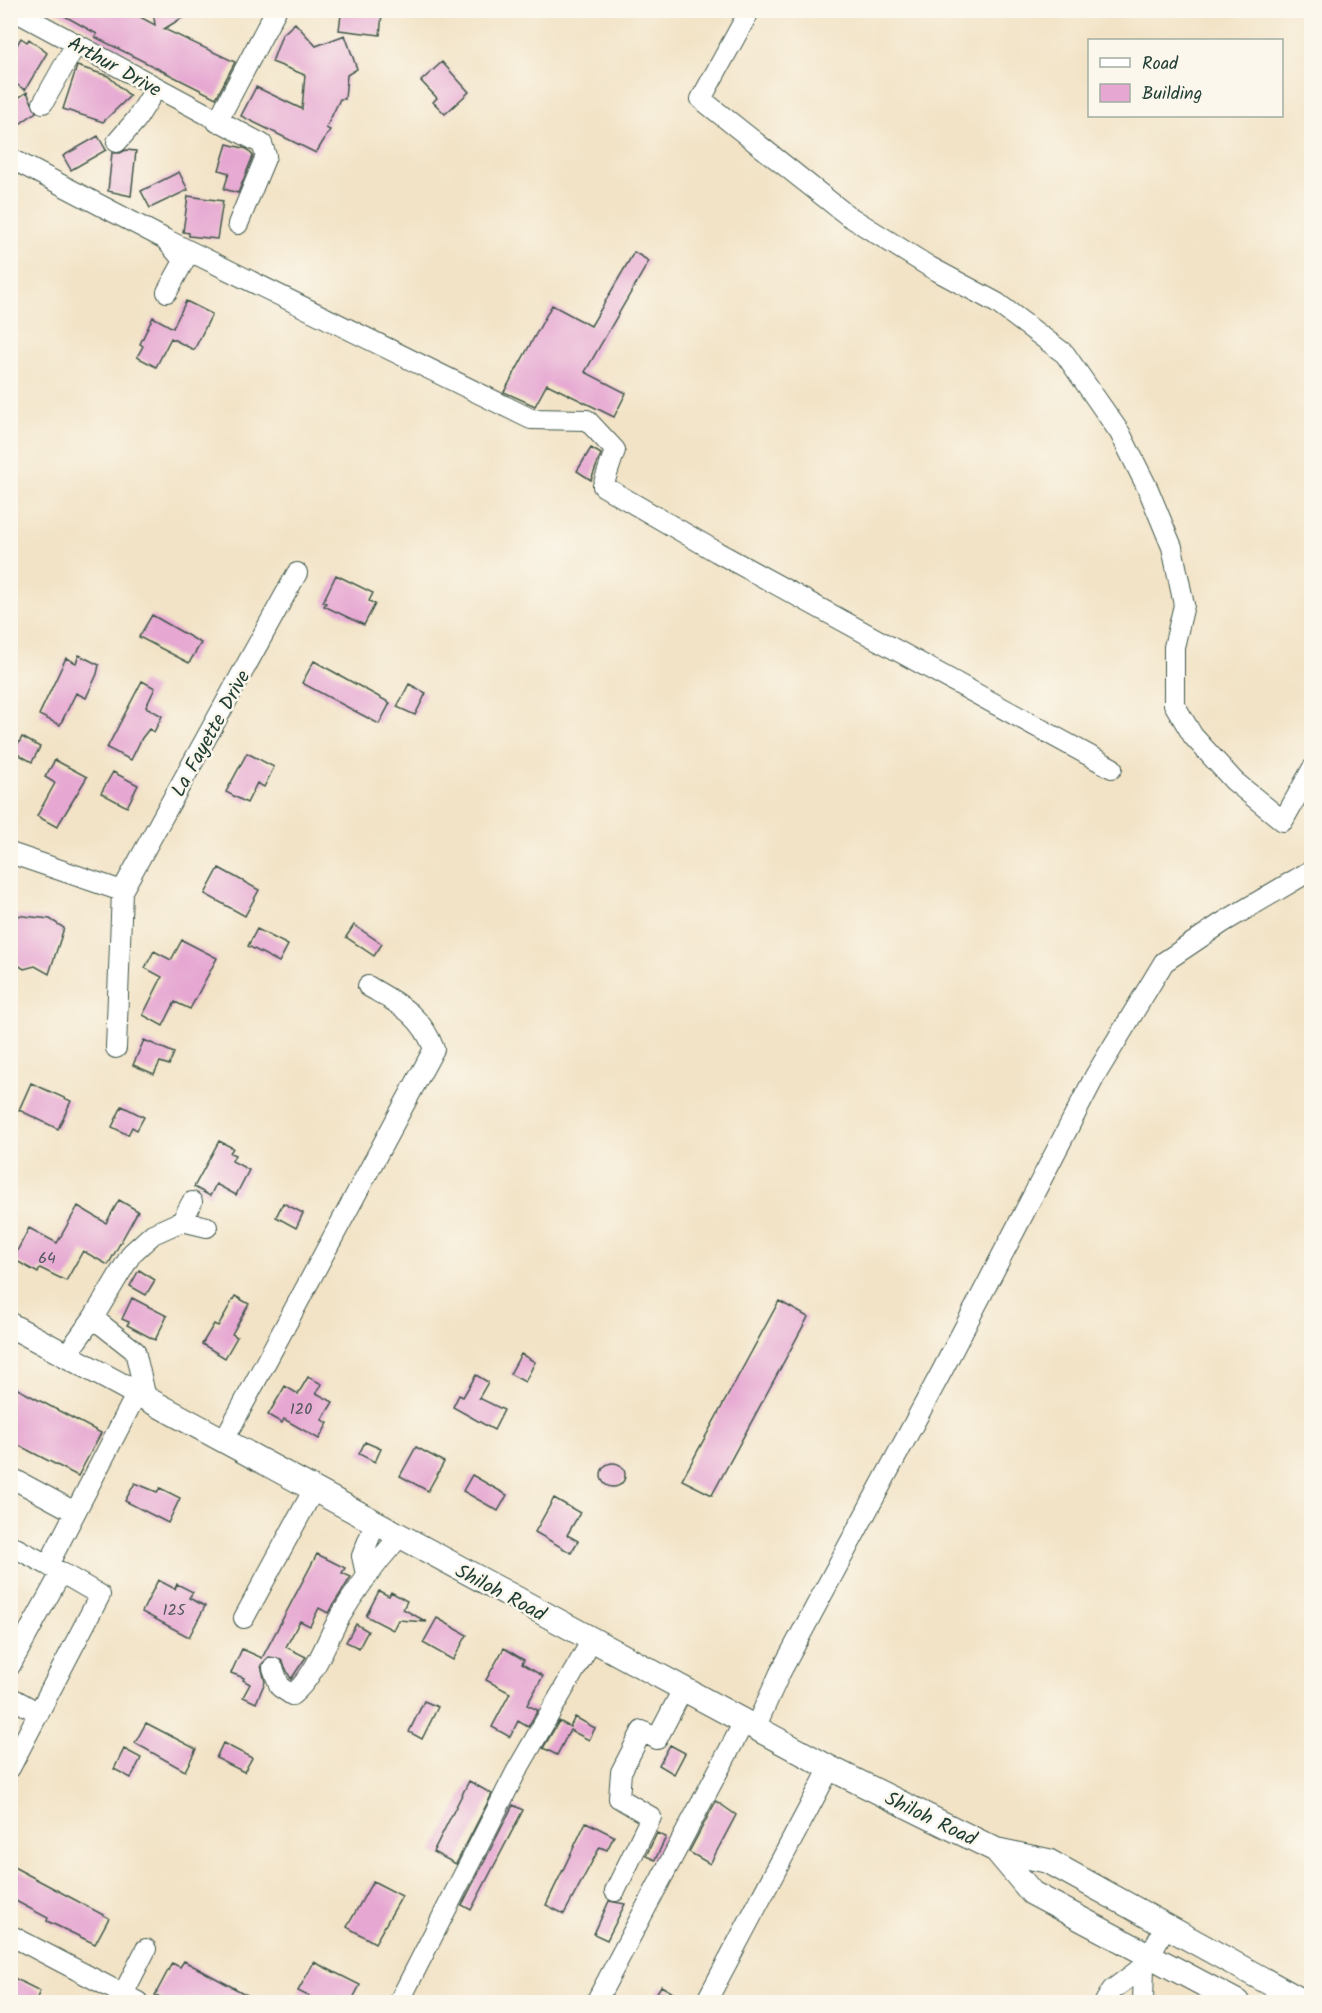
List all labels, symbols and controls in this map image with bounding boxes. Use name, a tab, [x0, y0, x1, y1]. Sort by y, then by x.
street label: Arthur Drive	[61, 29, 167, 107]
legend	[1088, 39, 1283, 117]
text: Road	[1142, 50, 1179, 79]
text: Building	[1142, 80, 1202, 109]
street label: La Fayette Drive	[164, 665, 260, 803]
house number: 64	[38, 1246, 56, 1271]
house number: 120	[290, 1397, 312, 1422]
street label: Shiloh Road	[449, 1556, 552, 1632]
house number: 125	[163, 1598, 187, 1623]
street label: Shiloh Road	[879, 1784, 982, 1856]

